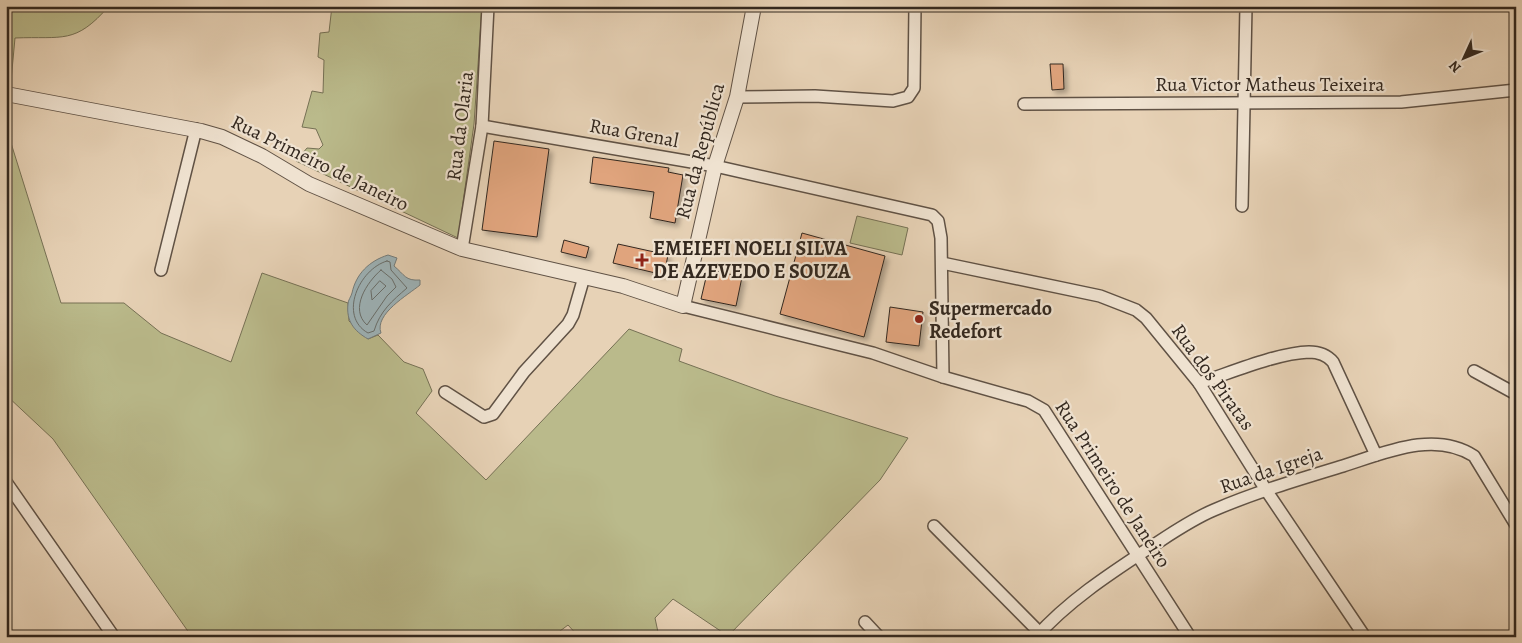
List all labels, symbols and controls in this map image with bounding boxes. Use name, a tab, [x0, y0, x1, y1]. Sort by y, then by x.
north arrow	[1440, 32, 1490, 82]
text: N	[1445, 56, 1465, 77]
street label: Rua da Olaria	[440, 69, 480, 182]
street label: Rua Victor Matheus Teixeira	[1155, 71, 1385, 98]
street label: Rua da República	[669, 79, 731, 222]
street label: Rua Primeiro de Janeiro	[227, 108, 413, 218]
street label: Rua Grenal	[587, 112, 681, 154]
place label: EMEIEFI NOELI SILVA DE AZEVEDO E SOUZA	[653, 235, 851, 285]
marker: EMEIEFI NOELI SILVA DE AZEVEDO E SOUZA	[635, 253, 649, 267]
place label: Supermercado Redefort	[929, 295, 1052, 345]
marker: Supermercado Redefort	[913, 313, 925, 325]
street label: Rua dos Piratas	[1165, 318, 1261, 436]
street label: Rua Primeiro de Janeiro	[1049, 395, 1177, 573]
street label: Rua da Igreja	[1216, 440, 1327, 500]

